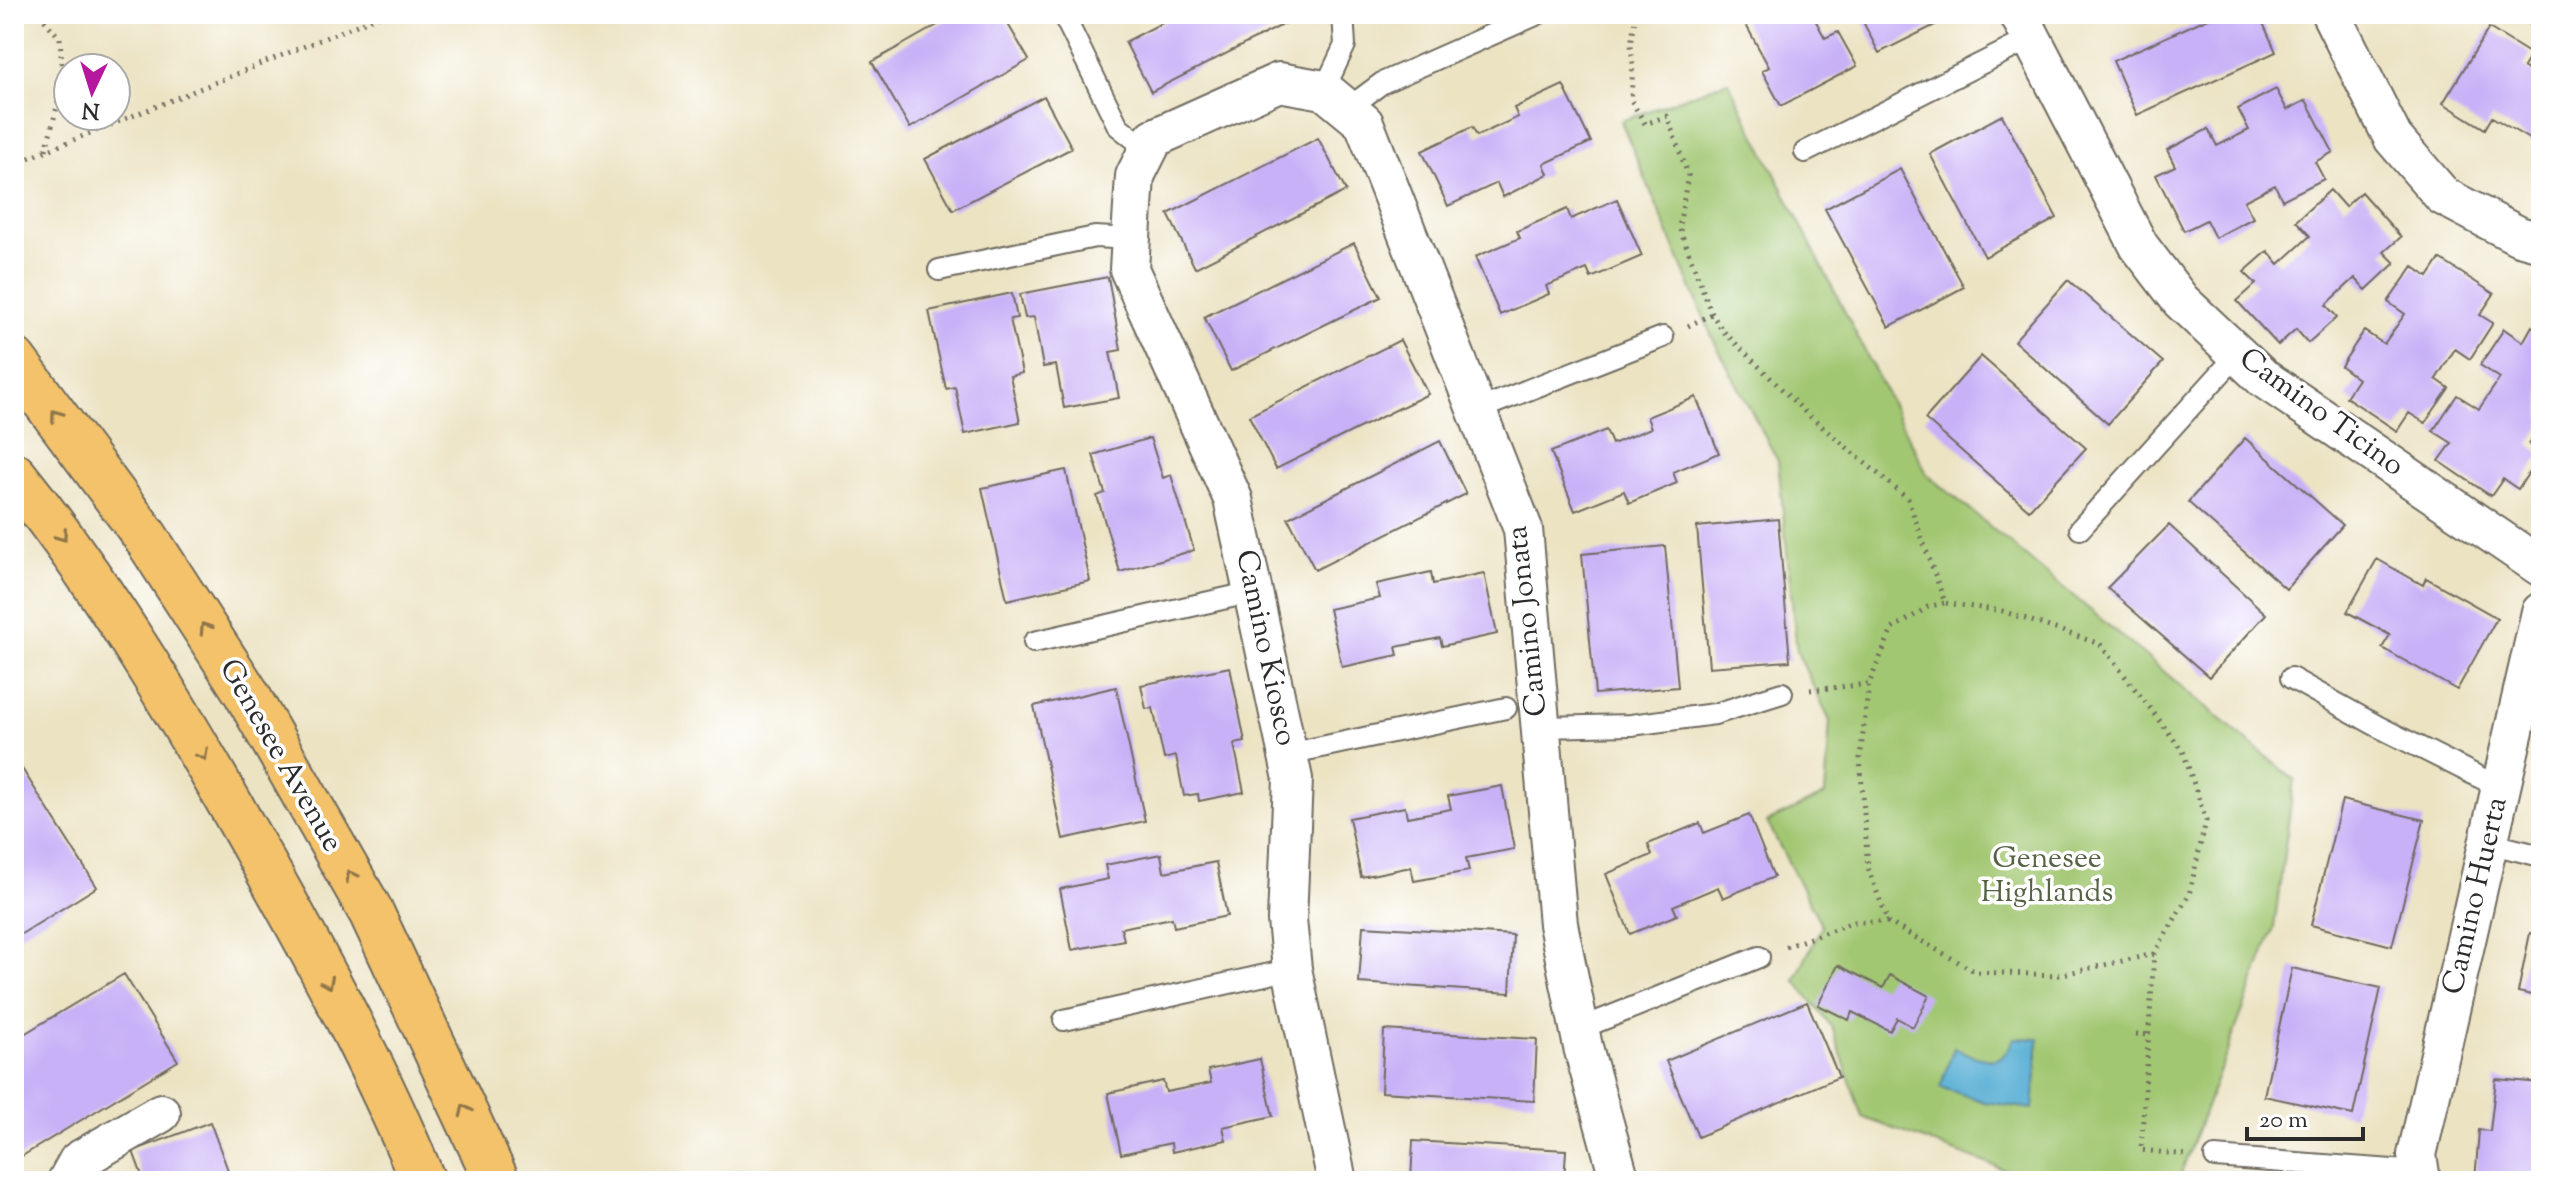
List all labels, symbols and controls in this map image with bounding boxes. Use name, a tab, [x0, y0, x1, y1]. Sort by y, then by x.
north arrow	[52, 52, 132, 132]
text: N	[81, 92, 101, 126]
street label: Camino Ticino	[2229, 338, 2413, 488]
one-way arrow	[51, 409, 66, 424]
street label: Camino Jonata	[1497, 523, 1559, 719]
one-way arrow	[53, 528, 67, 542]
street label: Camino Kiosco	[1223, 546, 1307, 750]
one-way arrow	[199, 623, 214, 637]
street label: Genesee Avenue	[207, 652, 353, 860]
one-way arrow	[193, 746, 209, 761]
street label: Camino Huerta	[2432, 793, 2520, 999]
park label: Genesee Highlands	[1981, 838, 2113, 915]
one-way arrow	[345, 871, 361, 885]
one-way arrow	[318, 975, 333, 990]
scale bar	[2247, 1091, 2363, 1141]
one-way arrow	[459, 1104, 475, 1118]
text: 20 m	[2259, 1104, 2308, 1138]

